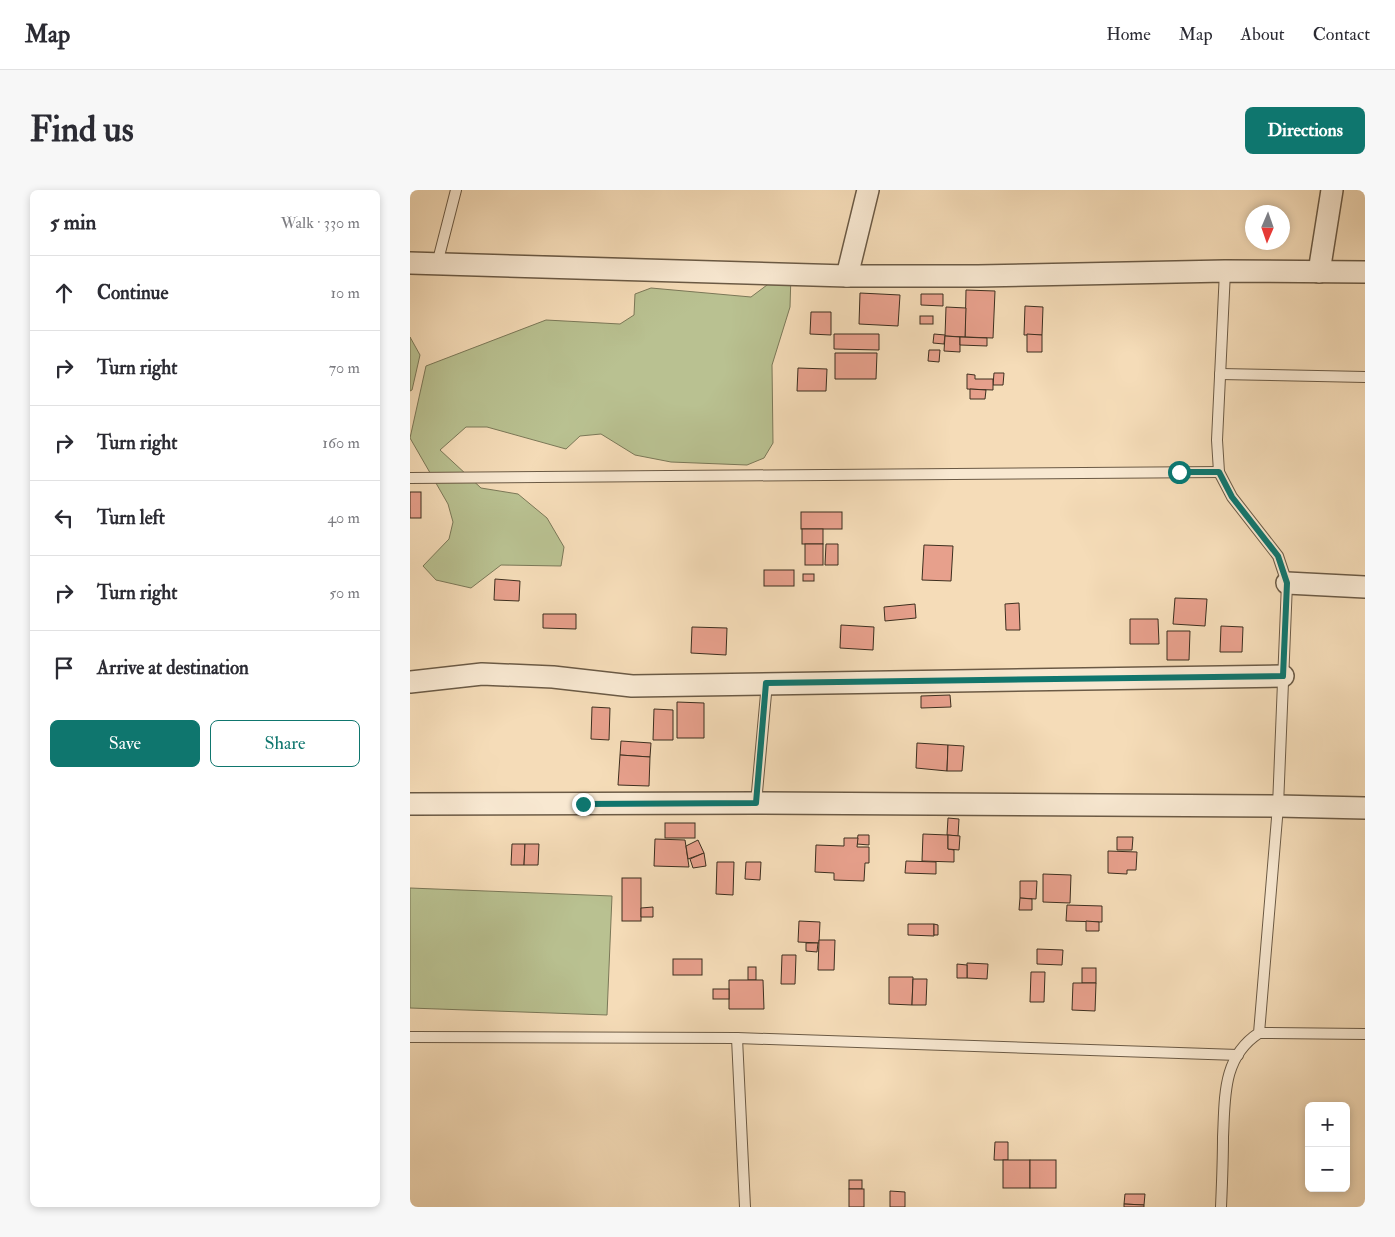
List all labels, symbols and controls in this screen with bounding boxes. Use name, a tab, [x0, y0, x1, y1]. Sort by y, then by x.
text: Map	[25, 19, 70, 50]
text: Home	[1106, 23, 1151, 46]
text: Map	[1179, 23, 1213, 46]
text: About	[1241, 23, 1285, 46]
text: Contact	[1313, 23, 1370, 46]
button: Directions	[1245, 107, 1365, 154]
text: Find us	[30, 108, 134, 152]
north arrow	[1245, 205, 1290, 250]
text: 5 min	[50, 209, 96, 236]
text: Walk · 330 m	[281, 213, 360, 233]
icon: ahead	[50, 279, 78, 307]
text: Continue	[97, 281, 168, 305]
text: 10 m	[330, 283, 360, 303]
icon: right	[50, 354, 78, 382]
text: Turn right	[97, 356, 177, 380]
text: 70 m	[329, 358, 360, 378]
icon: right	[50, 429, 78, 457]
text: Turn right	[97, 431, 177, 455]
text: 160 m	[322, 433, 360, 453]
route start	[1168, 461, 1191, 484]
icon: left	[50, 504, 78, 532]
text: Turn left	[97, 506, 165, 530]
text: 40 m	[327, 508, 360, 528]
icon: right	[50, 579, 78, 607]
text: Turn right	[97, 581, 177, 605]
text: 50 m	[329, 583, 360, 603]
icon: arrive	[50, 654, 78, 682]
text: Arrive at destination	[97, 656, 249, 680]
button: Save	[50, 720, 200, 767]
button: Share	[210, 720, 360, 767]
route end	[572, 793, 595, 816]
map controls	[1305, 1102, 1350, 1192]
button: +	[1305, 1102, 1350, 1147]
button: −	[1305, 1147, 1350, 1192]

